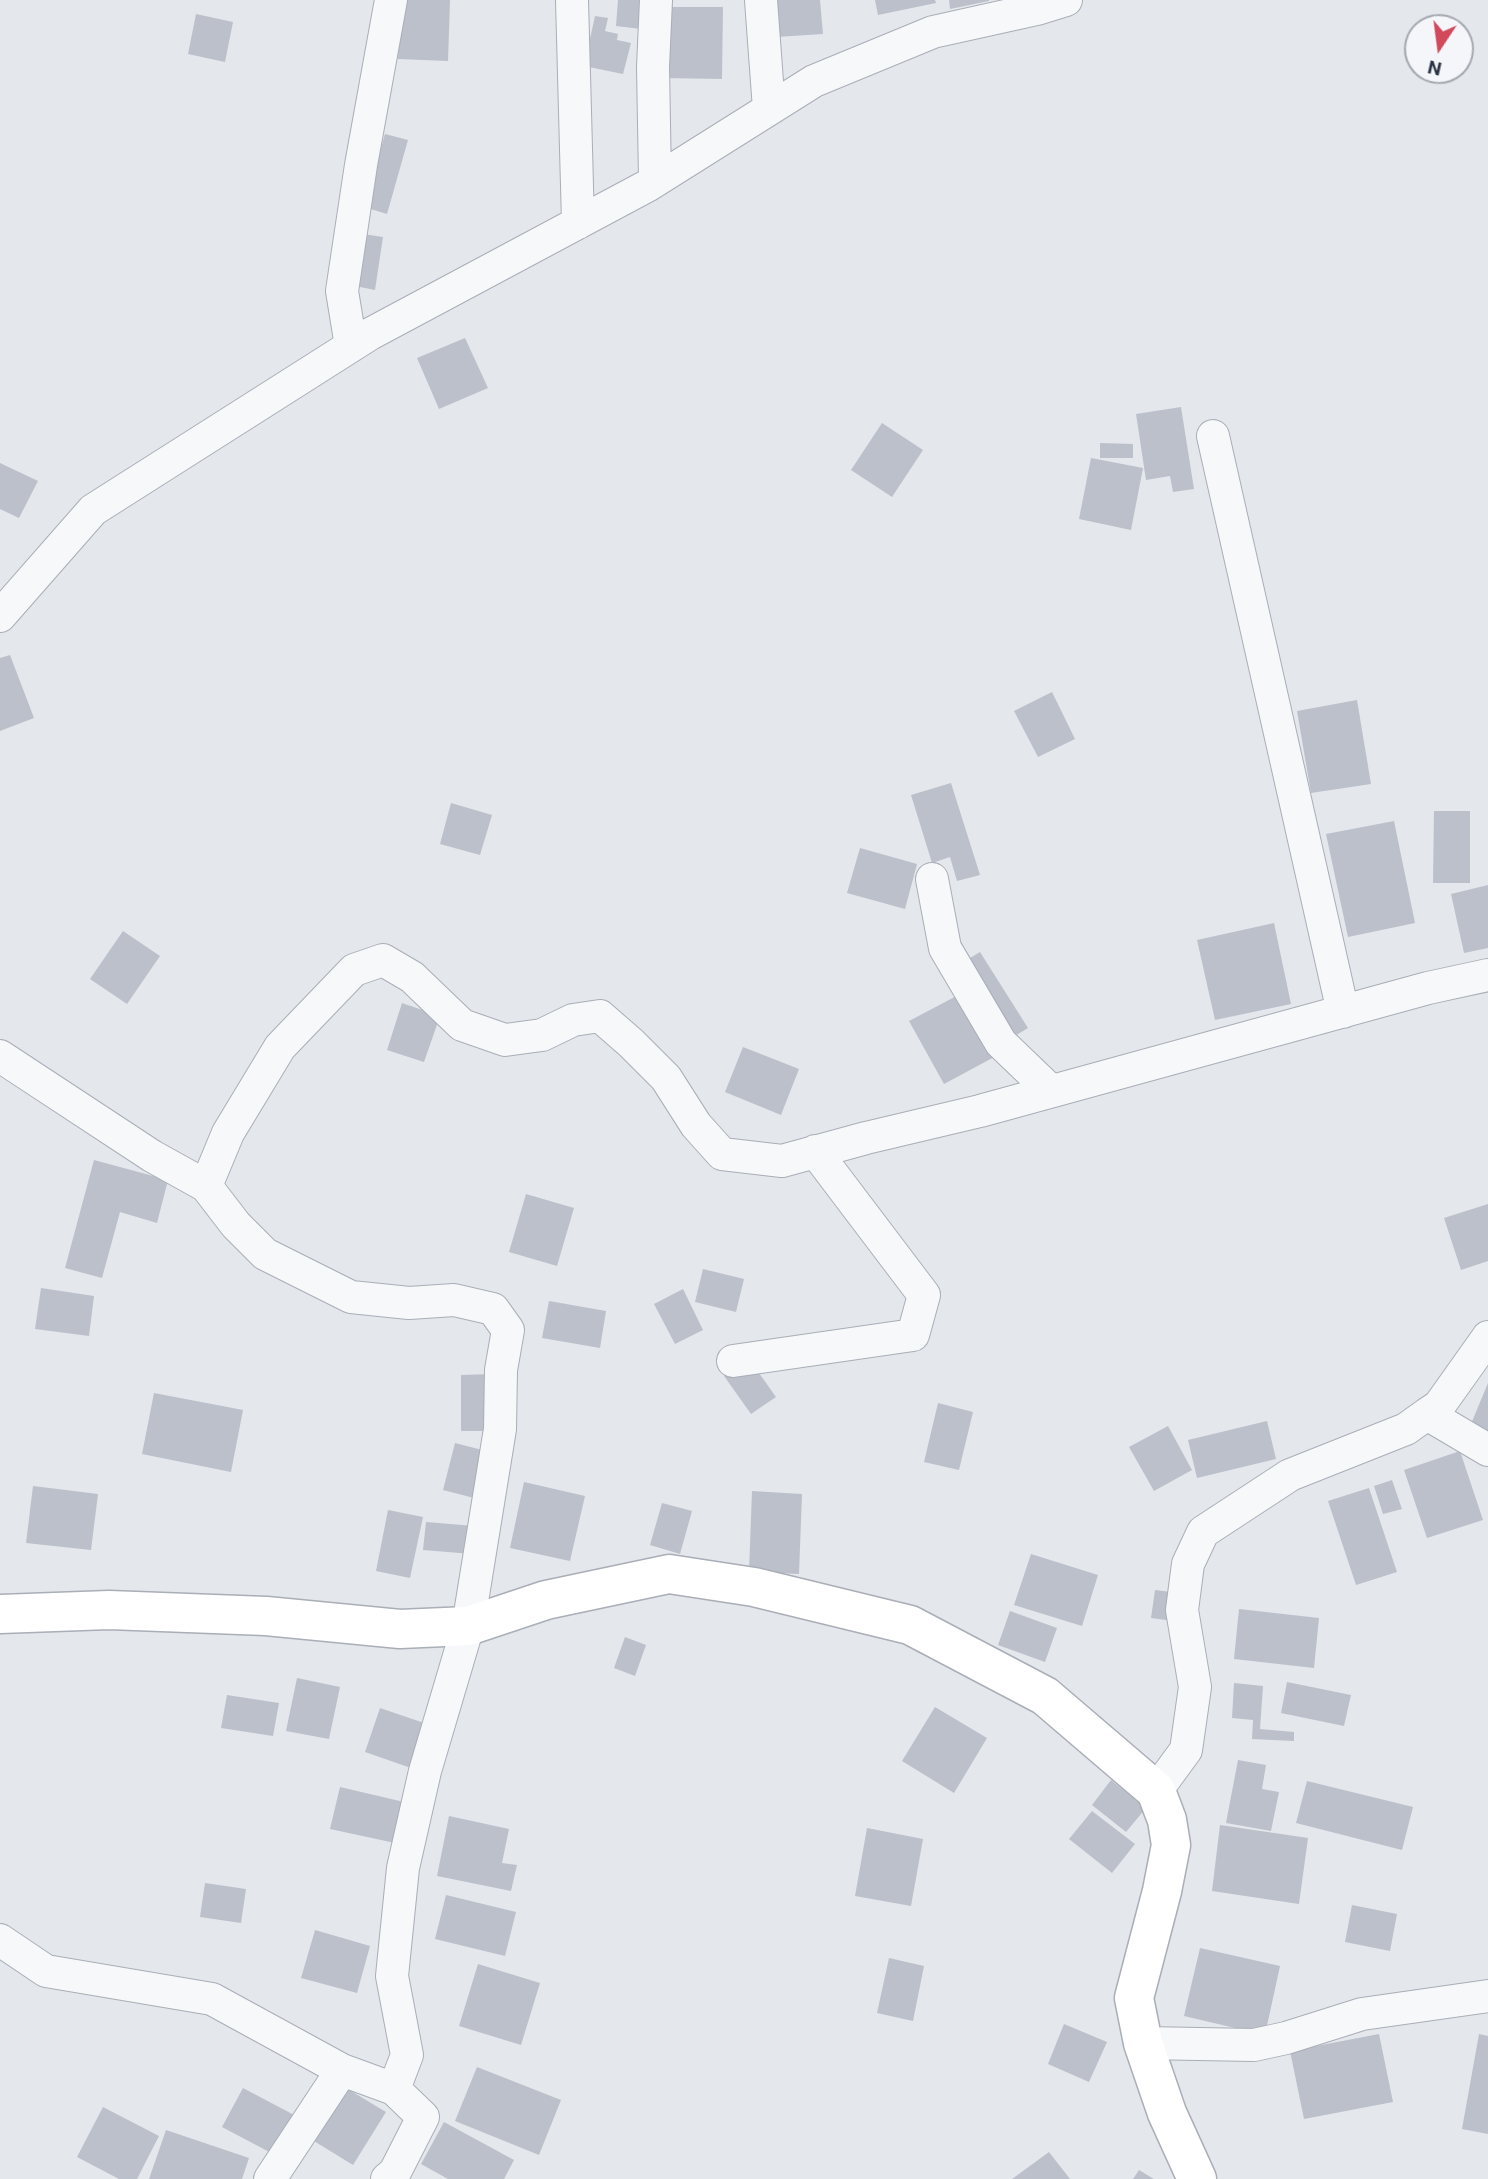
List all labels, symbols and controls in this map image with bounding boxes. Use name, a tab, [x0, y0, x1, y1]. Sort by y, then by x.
north arrow	[1404, 14, 1474, 84]
text: N	[1425, 55, 1444, 81]

